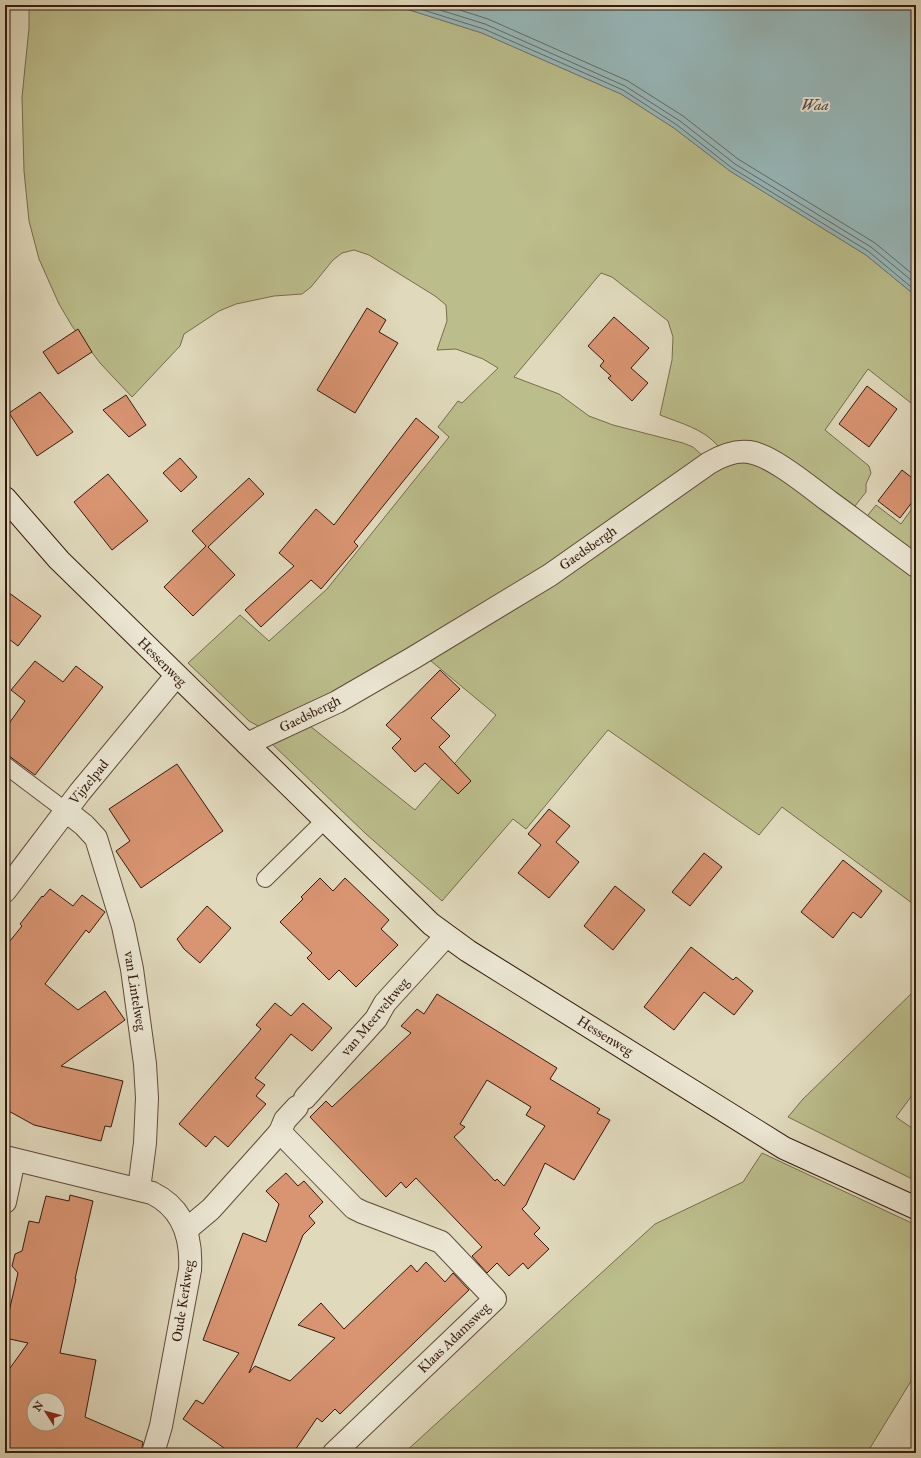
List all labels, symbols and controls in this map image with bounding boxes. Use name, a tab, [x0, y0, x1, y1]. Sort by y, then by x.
water label: Waa	[801, 96, 829, 114]
street label: Gaedsbergh	[556, 522, 620, 574]
street label: Hessenweg	[134, 634, 191, 691]
street label: Gaedsbergh	[276, 692, 344, 736]
street label: Vijzelpad	[65, 756, 112, 809]
street label: van Lintelweg	[120, 949, 150, 1033]
street label: van Meerveltweg	[337, 974, 413, 1060]
street label: Hessenweg	[574, 1012, 636, 1060]
street label: Oude Kerkweg	[168, 1258, 198, 1343]
street label: Klaas Adamsweg	[414, 1299, 494, 1377]
north arrow	[26, 1392, 66, 1432]
text: N	[30, 1398, 47, 1414]

